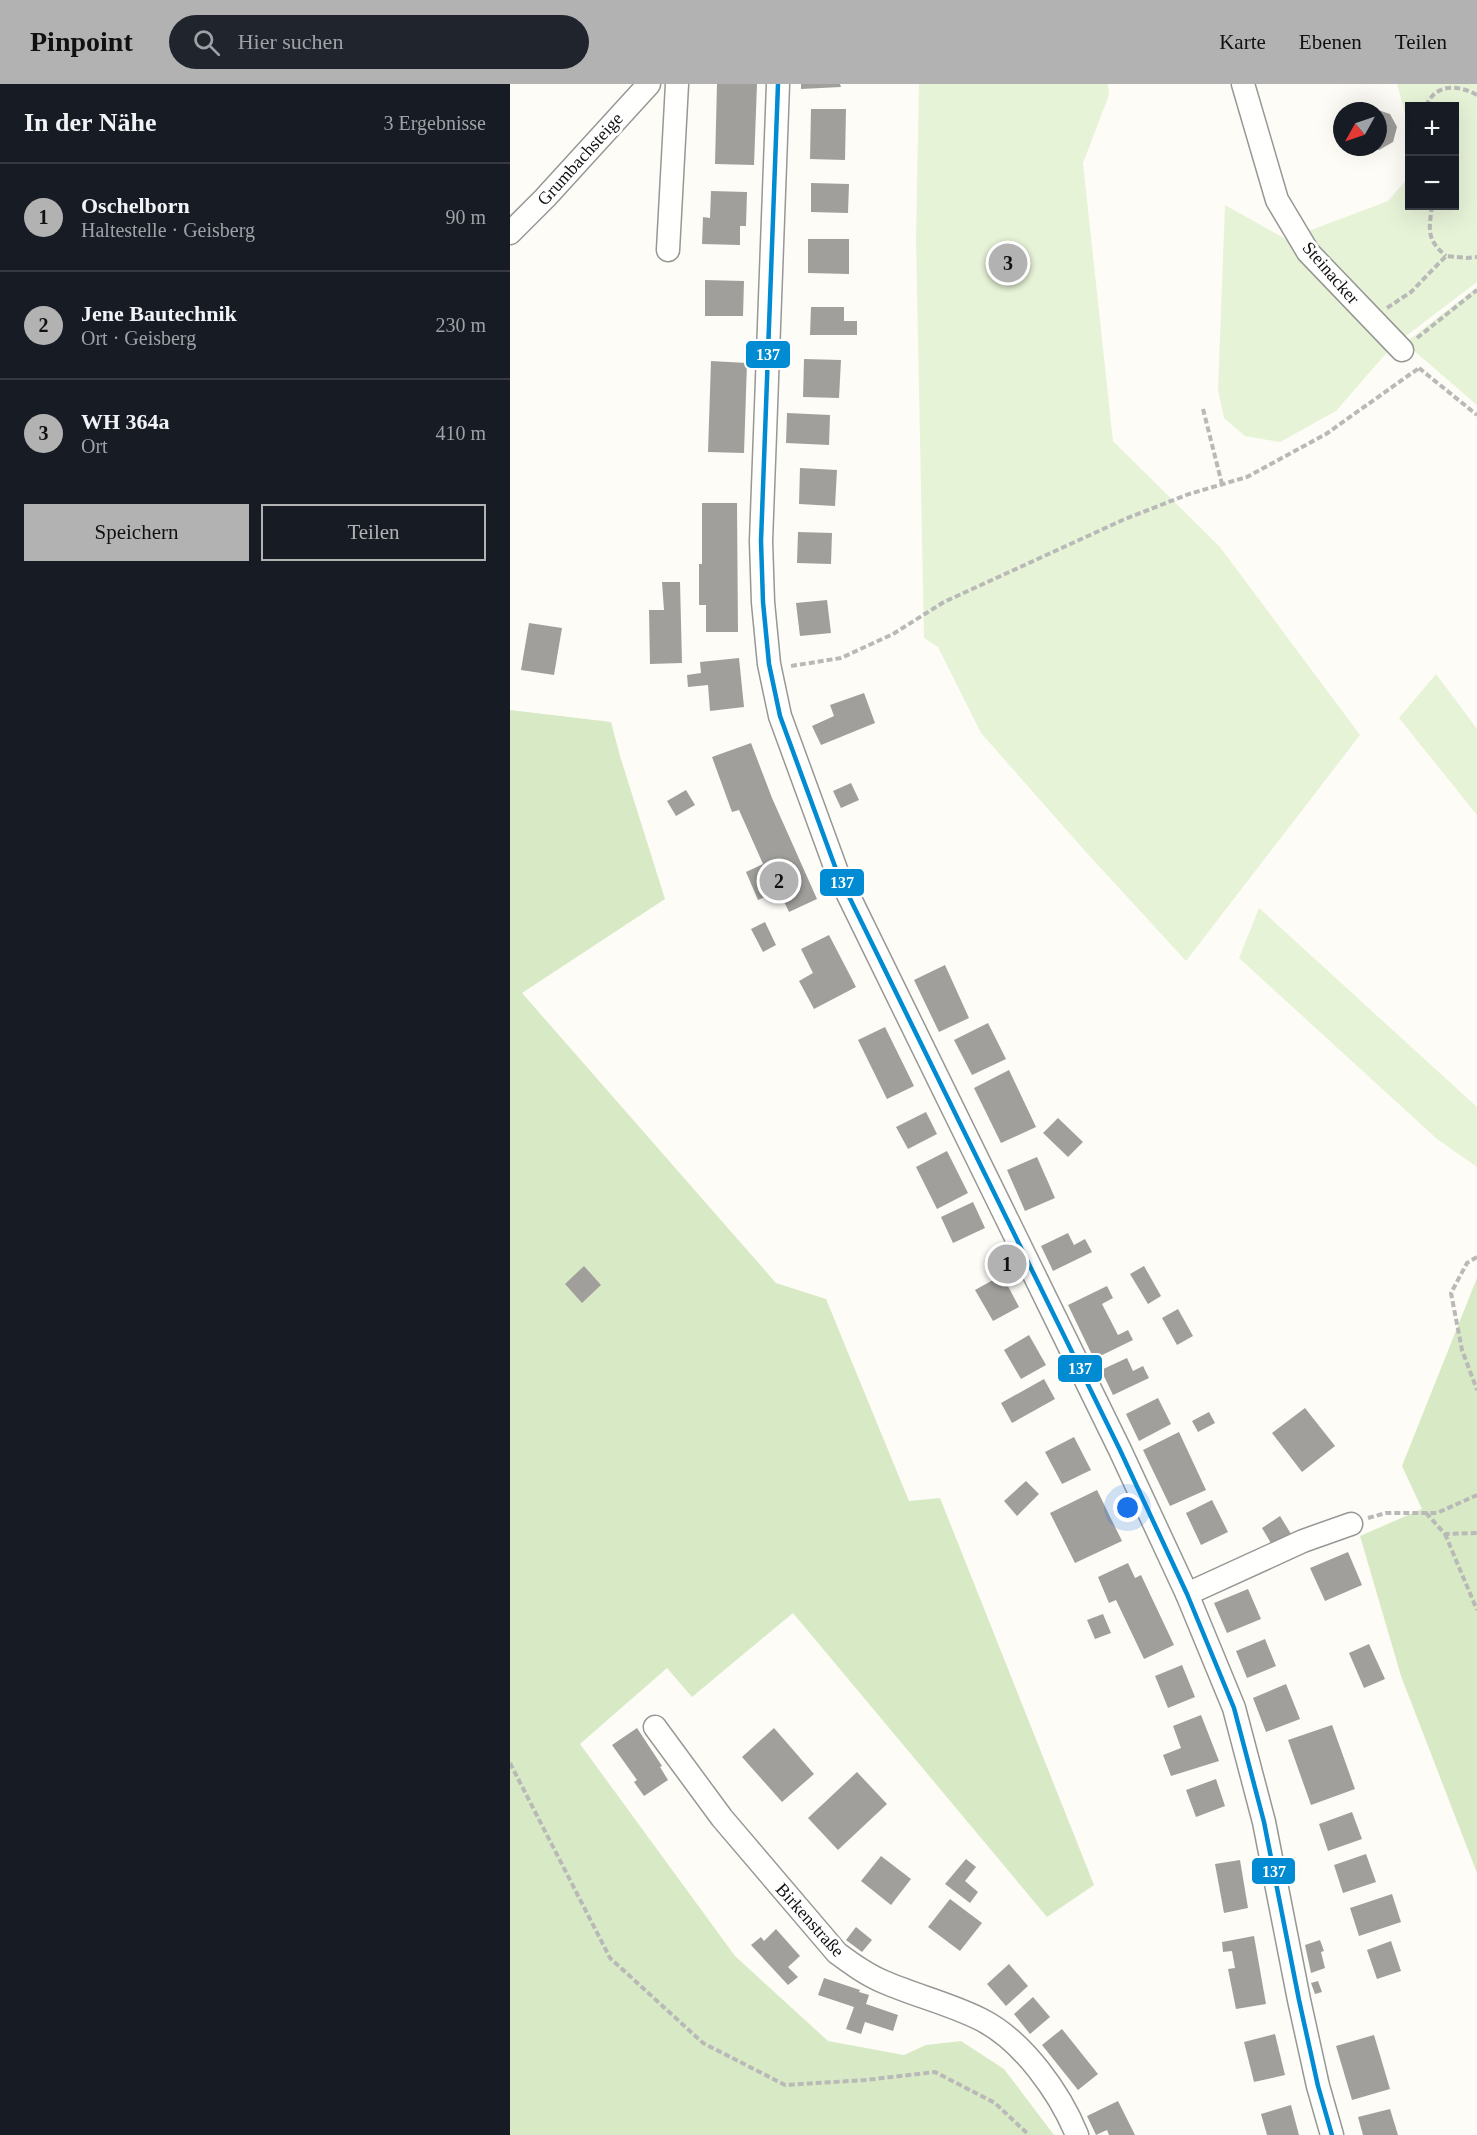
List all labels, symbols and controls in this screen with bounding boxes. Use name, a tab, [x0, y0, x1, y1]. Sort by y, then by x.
search box	[169, 15, 589, 69]
text: Pinpoint	[30, 26, 133, 57]
icon: search	[190, 26, 223, 59]
text: Hier suchen	[238, 29, 343, 54]
text: Karte	[1219, 30, 1266, 54]
text: Ebenen	[1299, 30, 1362, 54]
text: Teilen	[1395, 30, 1447, 54]
north arrow	[1333, 102, 1387, 156]
map controls	[1405, 102, 1459, 210]
button: +	[1405, 102, 1459, 156]
text: In der Nähe	[24, 108, 156, 137]
street label: Grumbachsteige	[533, 108, 627, 210]
text: 3 Ergebnisse	[384, 112, 486, 134]
button: −	[1405, 156, 1459, 210]
text: Oschelborn	[81, 193, 190, 218]
text: 1	[39, 206, 49, 228]
text: 90 m	[445, 206, 486, 228]
text: Haltestelle · Geisberg	[81, 219, 255, 241]
street label: Steinacker	[1299, 238, 1363, 308]
pin: 3	[988, 240, 1028, 285]
text: Jene Bautechnik	[81, 301, 237, 326]
text: 2	[39, 314, 49, 336]
text: 230 m	[435, 314, 486, 336]
text: Ort · Geisberg	[81, 327, 196, 349]
line badge: 137	[745, 340, 791, 369]
text: 137	[756, 346, 780, 363]
text: WH 364a	[81, 409, 170, 434]
text: 3	[39, 422, 49, 444]
text: 410 m	[435, 422, 486, 444]
text: Ort	[81, 435, 108, 457]
button: Speichern	[24, 504, 249, 561]
button: Teilen	[261, 504, 486, 561]
pin: 2	[760, 858, 798, 904]
line badge: 137	[819, 868, 865, 897]
text: 137	[830, 874, 854, 891]
pin: 1	[988, 1242, 1026, 1286]
line badge: 137	[1057, 1354, 1103, 1383]
text: 137	[1068, 1360, 1092, 1377]
your location	[1113, 1493, 1142, 1522]
line badge: 137	[1251, 1857, 1296, 1885]
text: 137	[1262, 1863, 1286, 1880]
street label: Birkenstraße	[772, 1879, 848, 1961]

